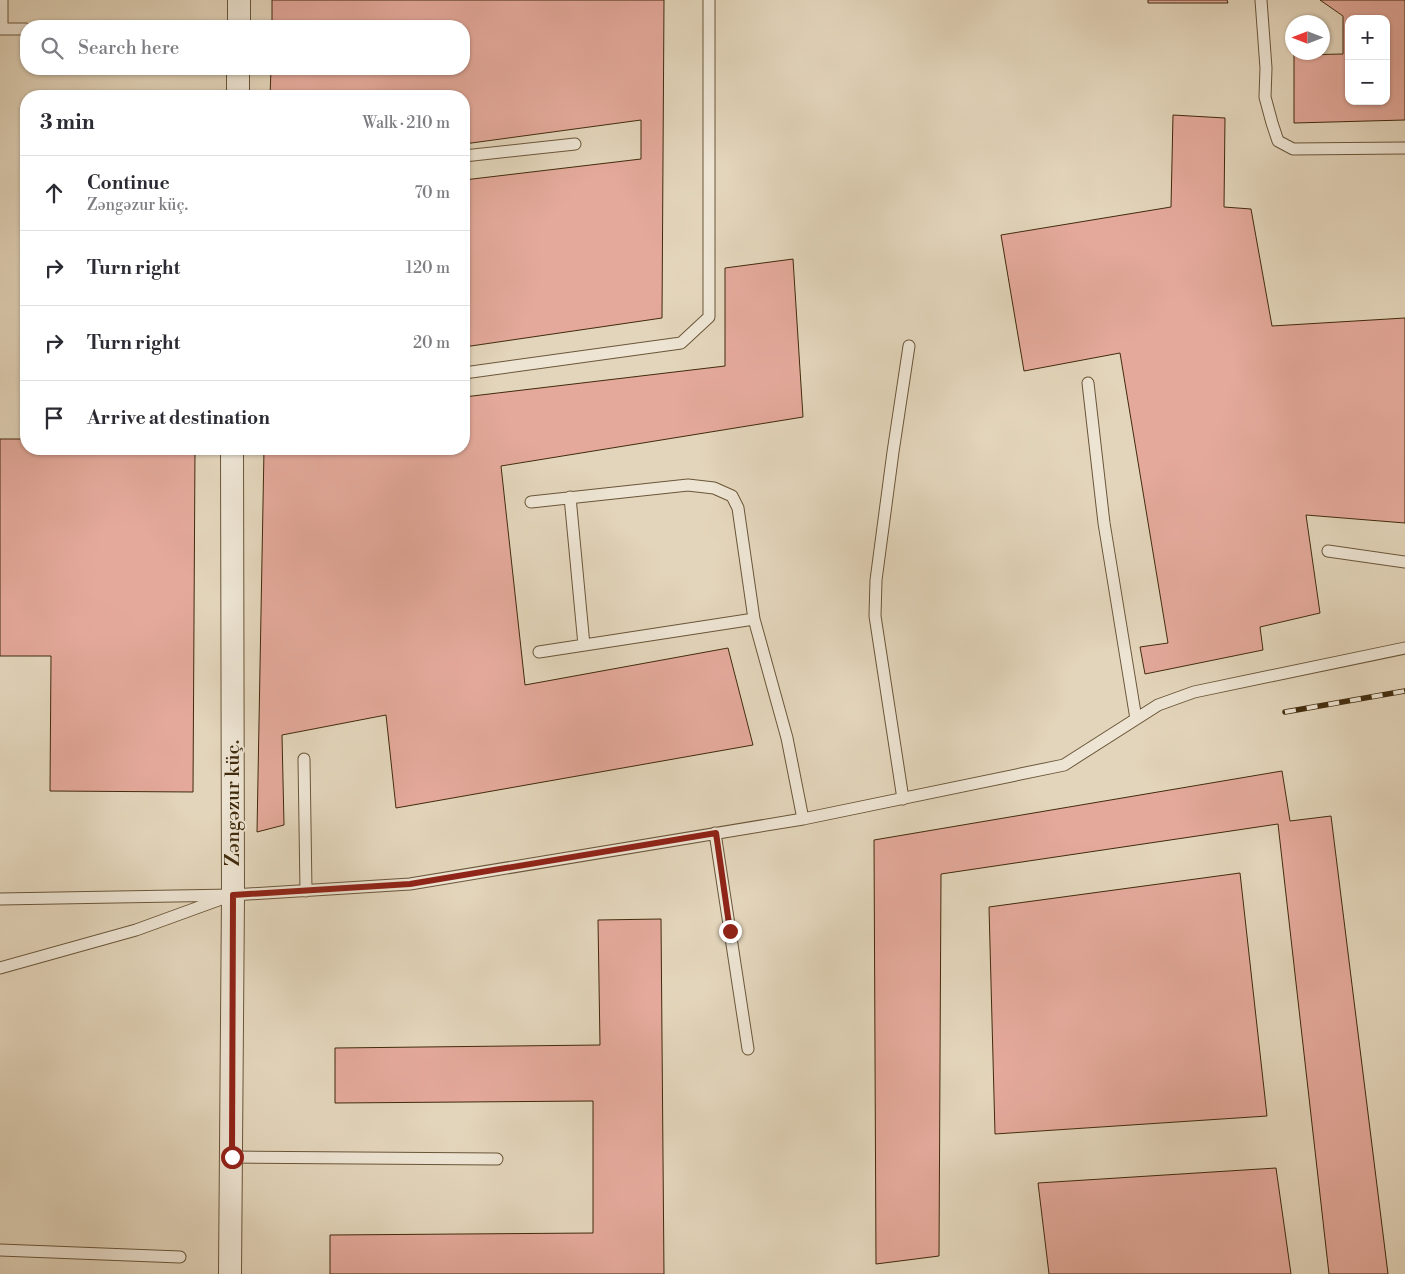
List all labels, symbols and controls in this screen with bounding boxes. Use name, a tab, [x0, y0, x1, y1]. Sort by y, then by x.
north arrow	[1285, 15, 1330, 60]
map controls	[1345, 15, 1390, 105]
button: +	[1345, 15, 1390, 60]
search box	[20, 20, 470, 75]
icon: search	[38, 34, 66, 62]
text: Search here	[78, 36, 179, 60]
button: −	[1345, 60, 1390, 105]
text: 3 min	[40, 110, 95, 136]
text: Walk · 210 m	[362, 113, 450, 133]
text: Continue	[87, 171, 170, 195]
icon: ahead	[40, 179, 68, 207]
text: 70 m	[414, 183, 450, 203]
text: Zəngəzur küç.	[87, 195, 188, 215]
icon: right	[40, 254, 68, 282]
text: Turn right	[87, 256, 180, 280]
text: 120 m	[406, 258, 450, 278]
icon: right	[40, 329, 68, 357]
text: Turn right	[87, 331, 180, 355]
text: 20 m	[413, 333, 450, 353]
icon: arrive	[40, 404, 68, 432]
text: Arrive at destination	[87, 406, 270, 430]
street label: Zəngəzur küç.	[221, 740, 246, 866]
route end	[719, 920, 742, 943]
route start	[221, 1146, 244, 1169]

